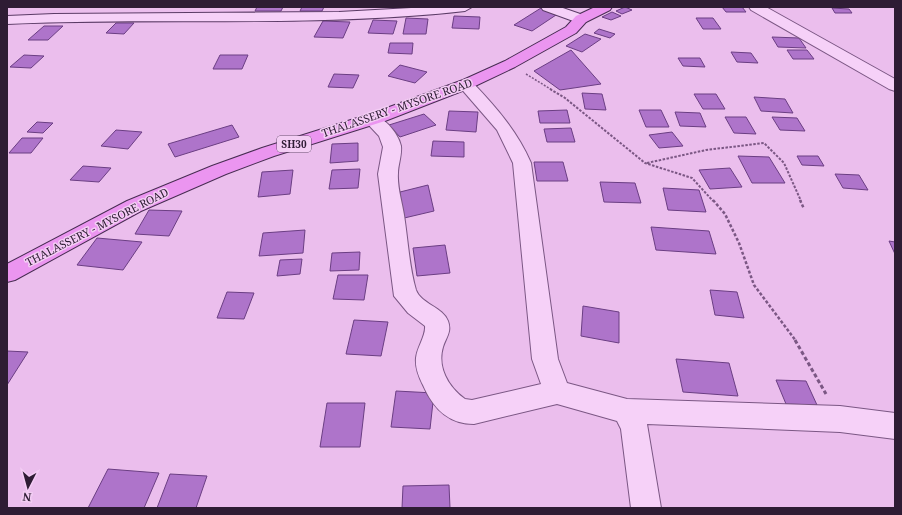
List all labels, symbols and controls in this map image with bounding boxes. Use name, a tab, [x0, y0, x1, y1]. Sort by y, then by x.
street label: THALASSERY - MYSORE ROAD	[320, 75, 474, 140]
road number: SH30	[277, 136, 311, 152]
street label: THALASSERY - MYSORE ROAD	[23, 184, 171, 269]
north arrow	[8, 467, 48, 507]
text: N	[21, 489, 32, 505]

